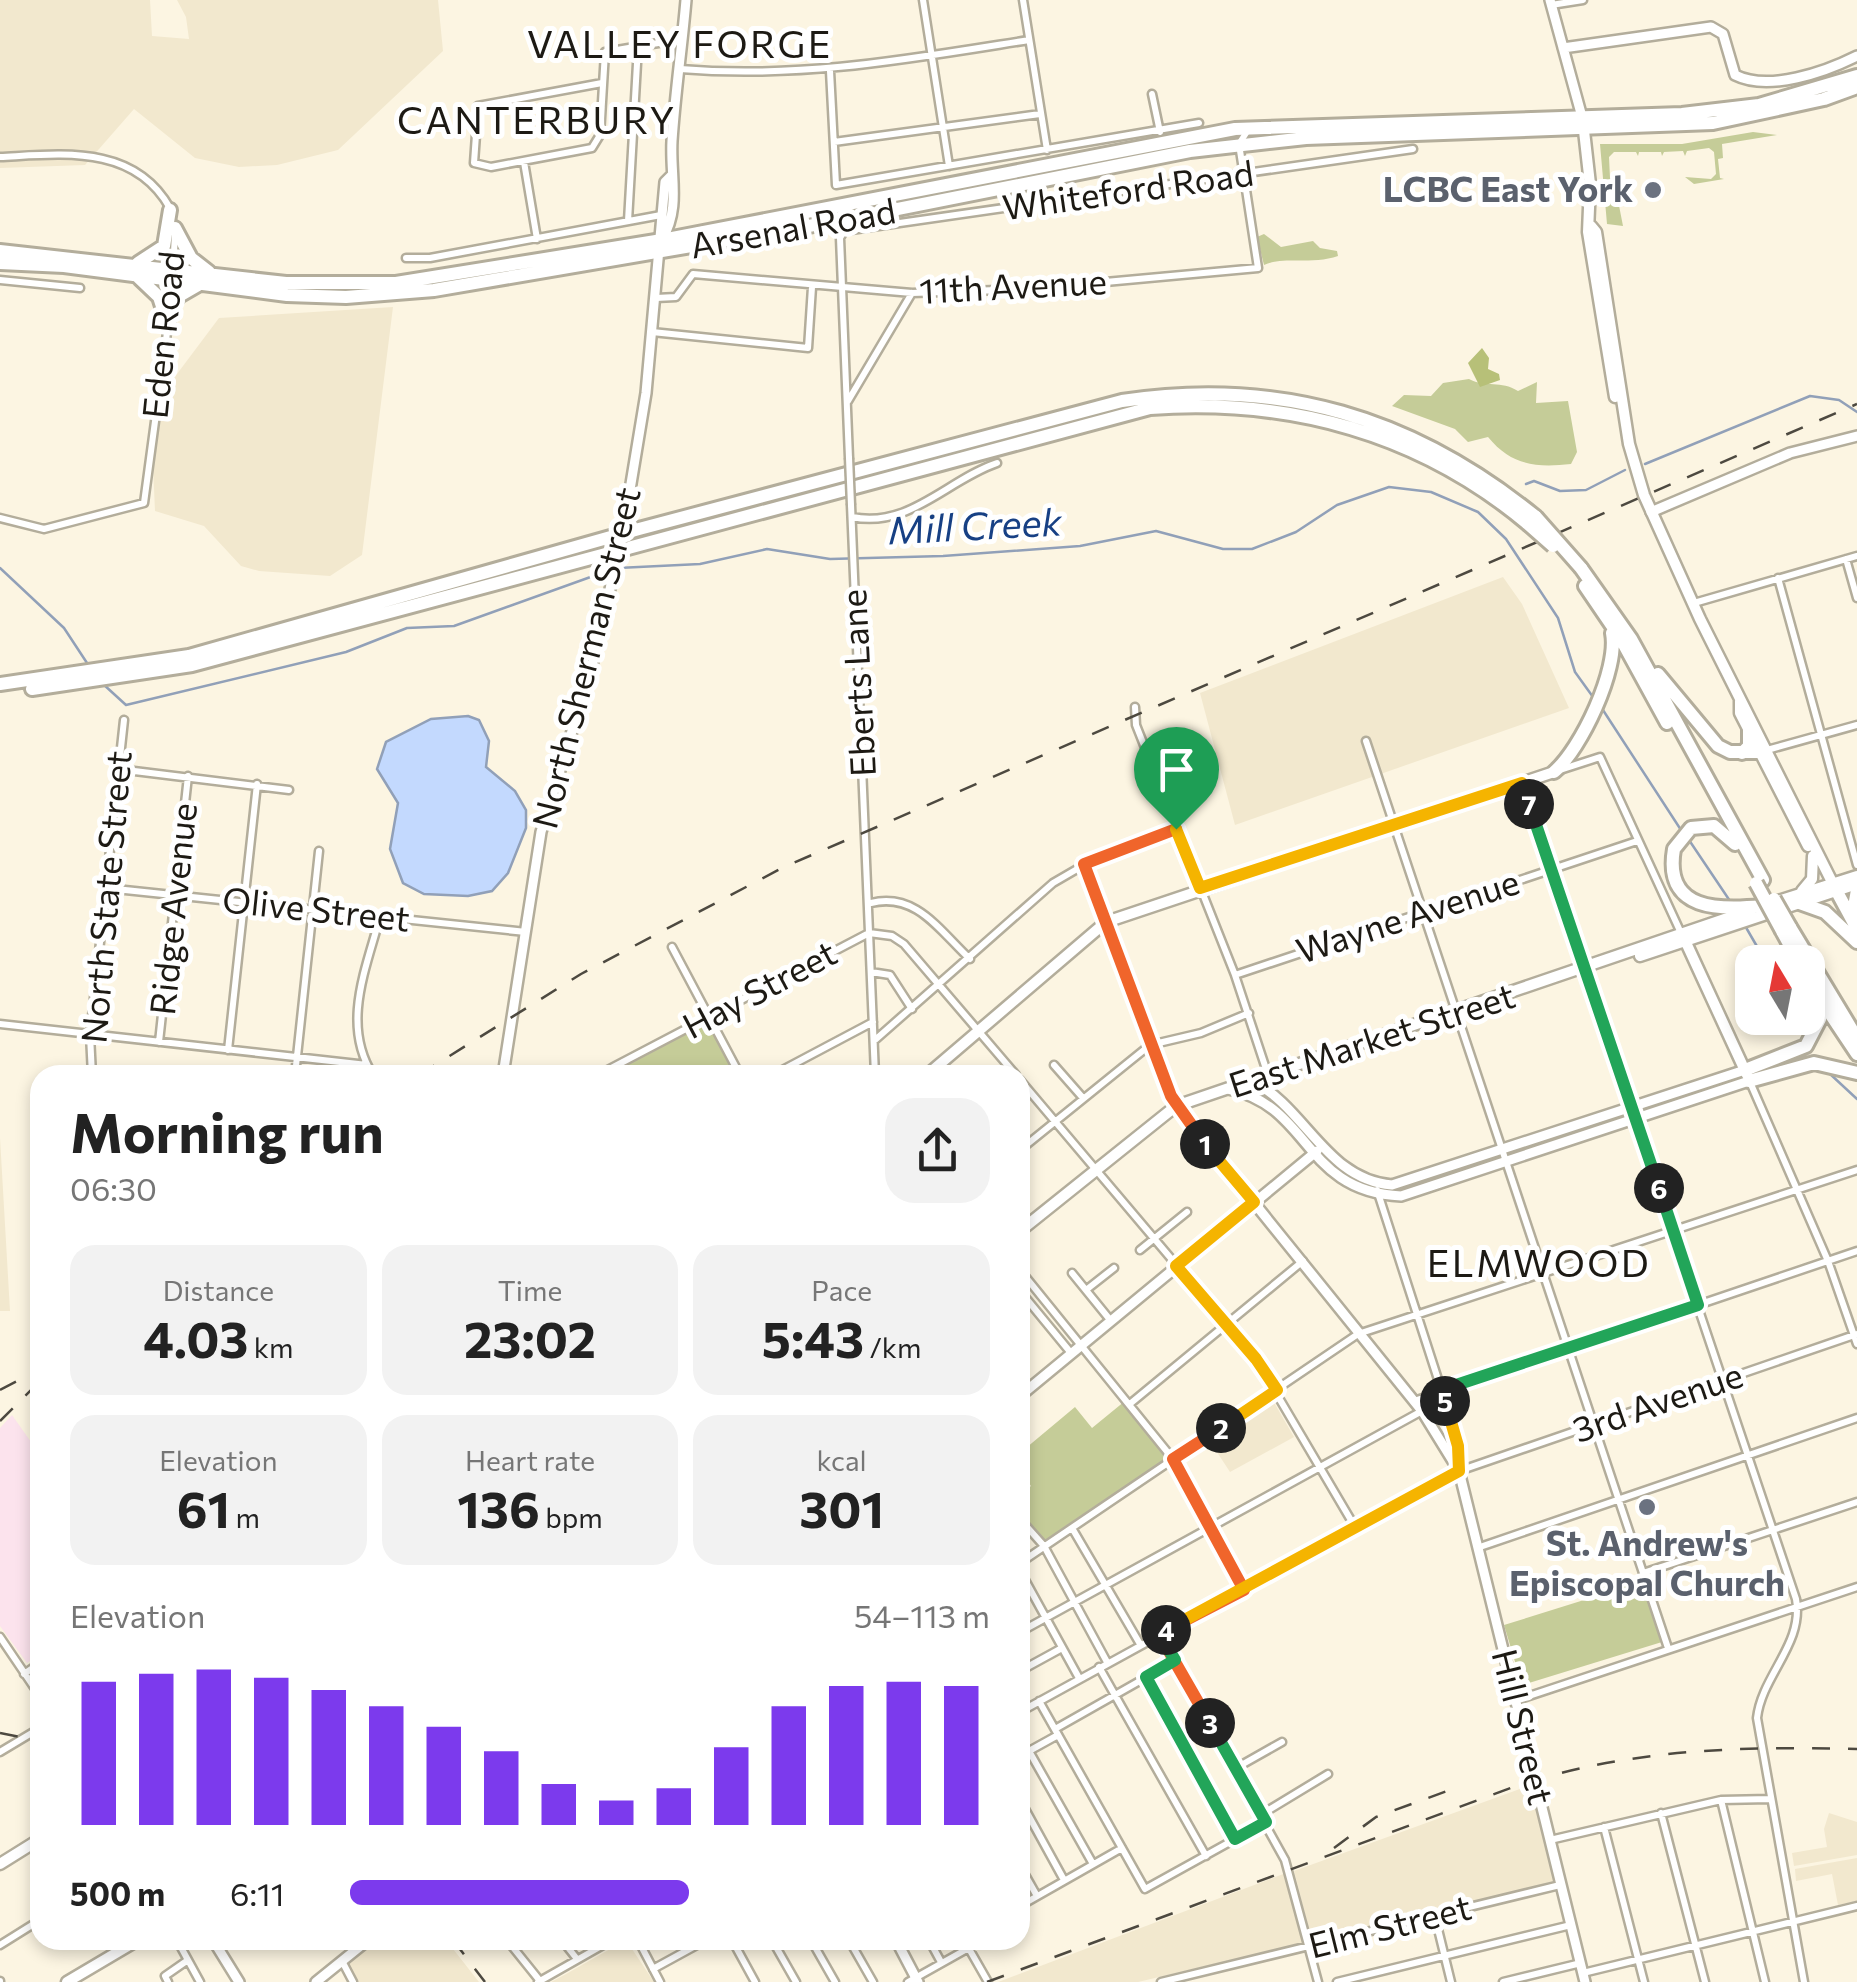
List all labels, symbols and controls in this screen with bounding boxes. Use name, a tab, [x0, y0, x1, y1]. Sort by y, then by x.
district label: VALLEY FORGE	[527, 19, 833, 66]
district label: CANTERBURY	[397, 95, 677, 142]
street label: Whiteford Road	[999, 150, 1256, 227]
place label: LCBC East York	[1383, 166, 1633, 209]
marker: LCBC East York	[1642, 179, 1664, 201]
street label: Arsenal Road	[687, 187, 899, 266]
street label: Eden Road	[131, 249, 192, 421]
street label: 11th Avenue	[918, 258, 1108, 311]
street label: North Sherman Street	[521, 482, 648, 832]
water label: Mill Creek	[887, 496, 1064, 553]
street label: Eberts Lane	[830, 588, 883, 778]
pin	[1134, 727, 1219, 830]
icon: arrive	[1149, 742, 1204, 797]
street label: North State Street	[70, 749, 139, 1045]
pin: 7	[1504, 779, 1554, 829]
text: 7	[1521, 787, 1537, 821]
street label: Ridge Avenue	[139, 801, 204, 1017]
street label: Wayne Avenue	[1290, 858, 1524, 971]
street label: Olive Street	[221, 876, 412, 939]
street label: Hay Street	[675, 929, 843, 1046]
north arrow	[1735, 945, 1825, 1035]
map controls	[1735, 945, 1825, 1035]
street label: East Market Street	[1223, 972, 1519, 1105]
text: Morning run	[70, 1097, 384, 1164]
button: share	[885, 1098, 990, 1203]
pin: 1	[1180, 1119, 1230, 1169]
text: 1	[1199, 1127, 1211, 1161]
pin: 6	[1634, 1163, 1684, 1213]
text: 06:30	[70, 1168, 157, 1208]
text: 6	[1650, 1171, 1668, 1205]
district label: ELMWOOD	[1427, 1238, 1651, 1285]
text: Distance	[163, 1273, 274, 1307]
text: Time	[498, 1273, 562, 1307]
text: Pace	[811, 1273, 872, 1307]
text: 4.03	[143, 1307, 248, 1368]
text: 23:02	[464, 1307, 596, 1368]
text: 5:43	[762, 1307, 864, 1368]
text: km	[248, 1330, 293, 1364]
text: /km	[864, 1330, 921, 1364]
street label: 3rd Avenue	[1567, 1352, 1748, 1450]
pin: 5	[1420, 1376, 1470, 1426]
text: 5	[1437, 1384, 1453, 1418]
pin: 2	[1196, 1403, 1246, 1453]
text: 2	[1213, 1411, 1229, 1445]
text: Elevation	[159, 1443, 277, 1477]
text: Heart rate	[465, 1443, 595, 1477]
text: kcal	[817, 1443, 867, 1477]
text: 61	[177, 1477, 230, 1538]
text: 136	[457, 1477, 540, 1538]
text: 301	[799, 1477, 884, 1538]
marker: St. Andrew's Episcopal Church	[1636, 1496, 1658, 1518]
text: m	[230, 1500, 260, 1534]
text: bpm	[540, 1500, 603, 1534]
place label: St. Andrew's Episcopal Church	[1509, 1520, 1785, 1603]
text: Elevation	[70, 1595, 205, 1635]
text: 54–113 m	[854, 1595, 990, 1635]
pin: 4	[1141, 1605, 1191, 1655]
text: 4	[1157, 1613, 1175, 1647]
street label: Hill Street	[1484, 1644, 1564, 1809]
pin: 3	[1185, 1698, 1235, 1748]
text: 3	[1202, 1706, 1218, 1740]
text: 500 m	[70, 1873, 165, 1913]
text: 6:11	[230, 1873, 284, 1913]
street label: Elm Street	[1304, 1884, 1475, 1965]

